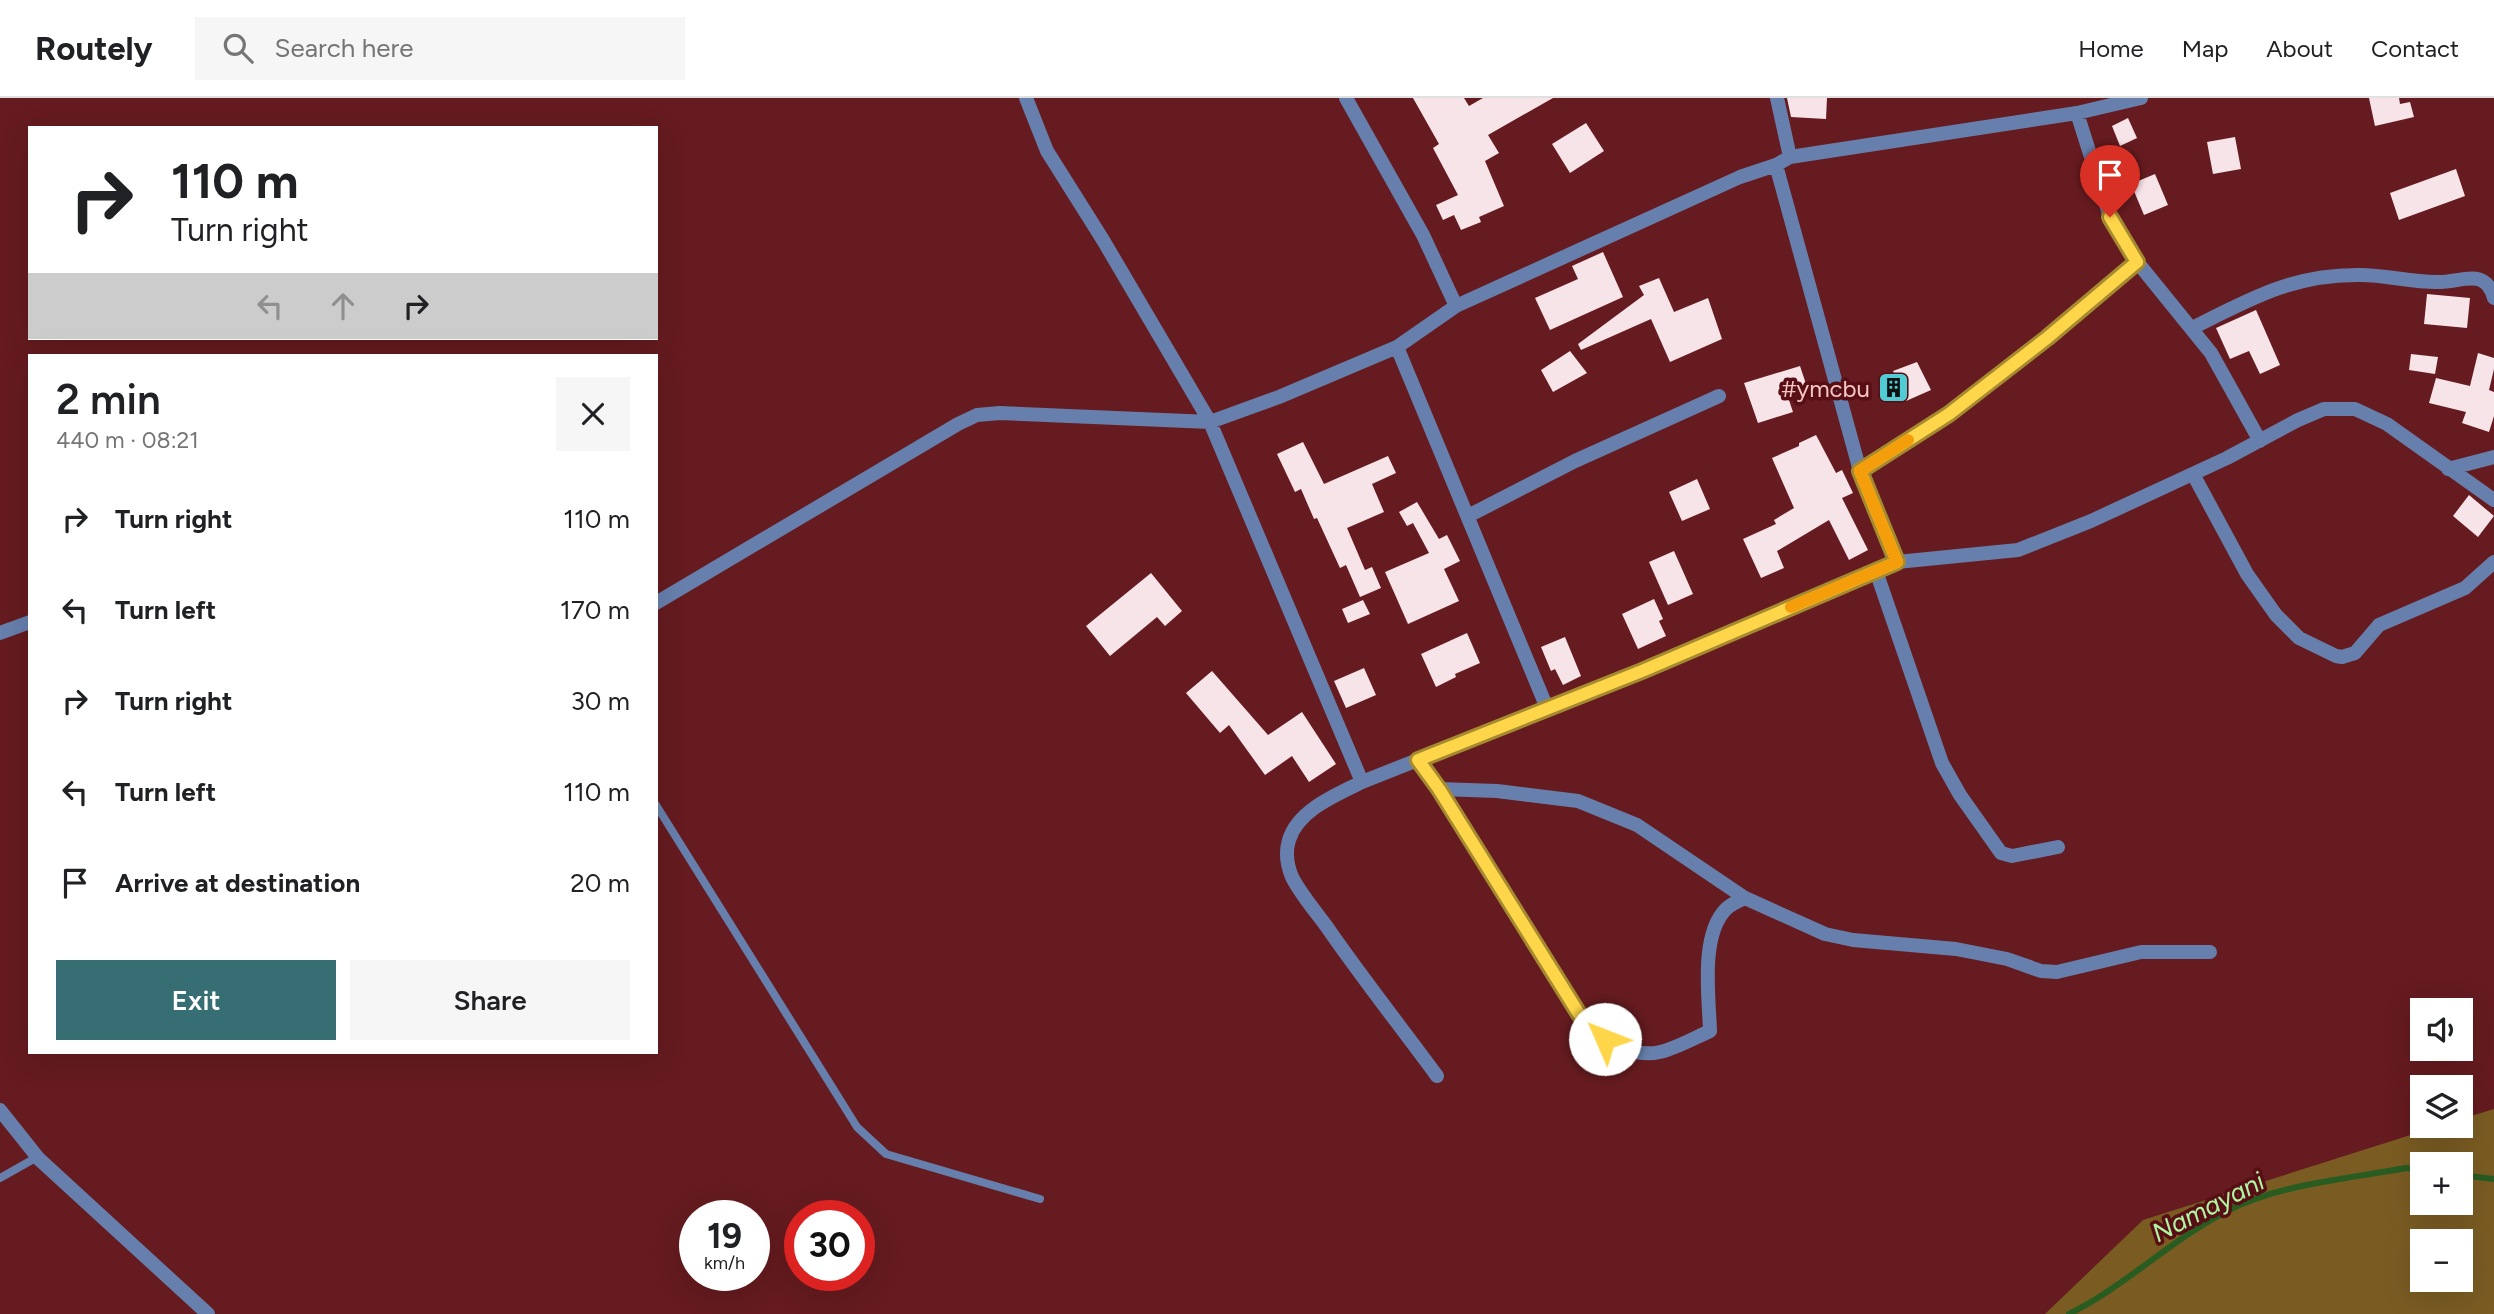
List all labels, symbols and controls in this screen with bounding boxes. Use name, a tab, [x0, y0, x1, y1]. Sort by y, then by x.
search box	[195, 17, 685, 80]
text: Routely	[35, 29, 153, 68]
icon: search	[219, 29, 257, 67]
text: Search here	[275, 32, 414, 64]
text: Home	[2078, 34, 2144, 63]
text: Map	[2182, 34, 2228, 63]
text: About	[2266, 34, 2333, 63]
text: Contact	[2371, 34, 2459, 63]
pin	[2080, 145, 2140, 217]
text: 110 m	[171, 151, 299, 210]
icon: right	[56, 154, 147, 245]
icon: arrive	[2091, 156, 2129, 194]
text: Turn right	[171, 211, 309, 249]
icon: left	[251, 287, 289, 325]
icon: ahead	[324, 287, 362, 325]
icon: right	[397, 287, 435, 325]
building icon: #ymcbu	[1876, 371, 1910, 405]
text: 2 min	[56, 374, 161, 425]
place label: #ymcbu	[1781, 374, 1870, 403]
button: close	[556, 377, 630, 451]
text: 440 m · 08:21	[56, 426, 199, 454]
icon: right	[56, 500, 94, 538]
text: Turn right	[115, 503, 232, 535]
text: 110 m	[563, 503, 630, 535]
icon: left	[56, 591, 94, 629]
text: Turn left	[115, 594, 216, 626]
text: 170 m	[560, 594, 630, 626]
icon: right	[56, 682, 94, 720]
text: Turn right	[115, 685, 232, 717]
text: 30 m	[571, 685, 630, 717]
icon: left	[56, 773, 94, 811]
text: Turn left	[115, 776, 216, 808]
text: 110 m	[563, 776, 630, 808]
icon: arrive	[56, 864, 94, 902]
text: Arrive at destination	[115, 867, 360, 899]
text: 20 m	[570, 867, 630, 899]
button: Exit	[56, 960, 336, 1040]
button: Share	[350, 960, 630, 1040]
map controls	[2410, 998, 2473, 1292]
button: sound	[2410, 998, 2473, 1061]
position arrow	[1568, 1002, 1642, 1076]
button: layers	[2410, 1075, 2473, 1138]
button: +	[2410, 1152, 2473, 1215]
water label: Namayani	[2146, 1165, 2270, 1249]
speed limit sign: 30	[784, 1200, 875, 1291]
text: 19	[707, 1215, 742, 1257]
button: −	[2410, 1229, 2473, 1292]
text: km/h	[704, 1252, 745, 1274]

